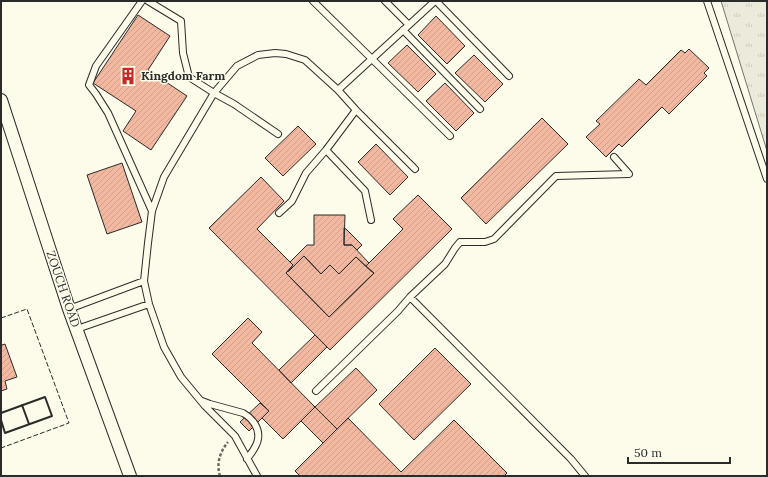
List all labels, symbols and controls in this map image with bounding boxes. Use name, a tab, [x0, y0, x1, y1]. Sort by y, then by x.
building icon: Kingdom Farm	[118, 66, 138, 86]
place label: Kingdom Farm	[141, 68, 225, 83]
street label: ZOUCH ROAD	[43, 249, 84, 329]
scale bar	[628, 439, 730, 465]
text: 50 m	[634, 445, 662, 460]

